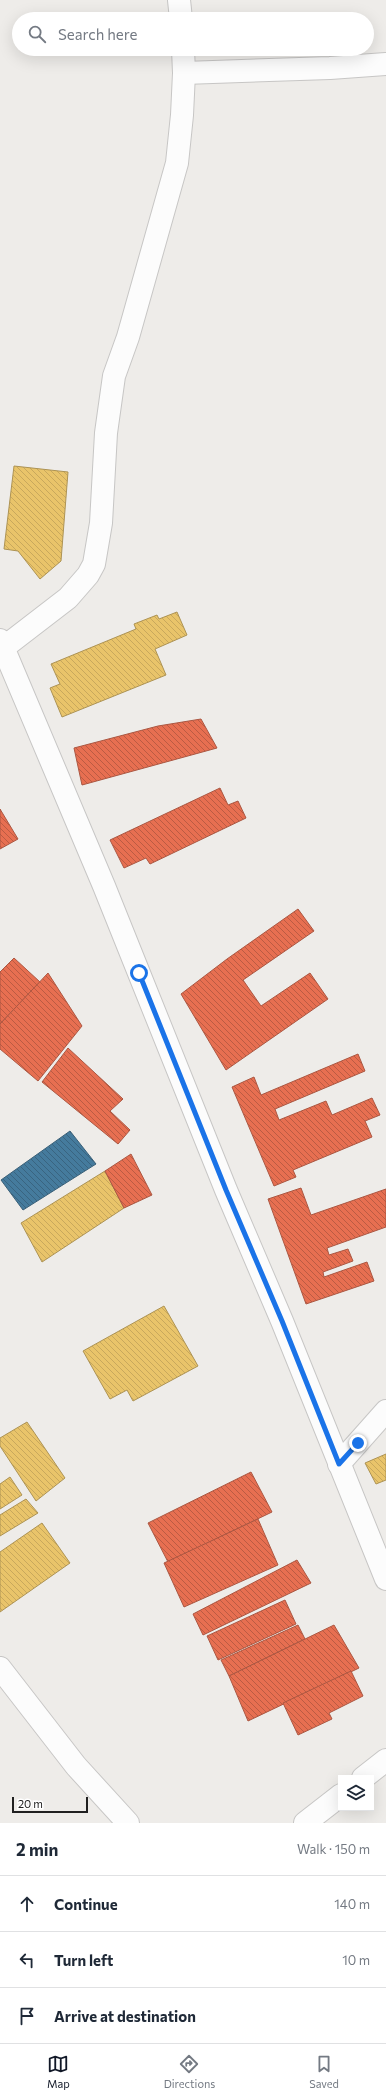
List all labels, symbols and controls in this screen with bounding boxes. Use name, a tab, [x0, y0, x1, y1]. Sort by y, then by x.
search box	[12, 12, 374, 56]
icon: search	[26, 23, 48, 45]
text: Search here	[58, 25, 137, 43]
route start	[130, 964, 148, 982]
route end	[349, 1434, 367, 1452]
map controls	[338, 1775, 374, 1811]
button: layers	[338, 1775, 374, 1811]
scale bar	[12, 1795, 88, 1814]
text: 20 m	[18, 1797, 43, 1810]
text: 2 min	[16, 1839, 58, 1860]
text: Walk · 150 m	[297, 1841, 370, 1857]
icon: ahead	[16, 1893, 38, 1915]
text: Continue	[54, 1895, 118, 1913]
text: 140 m	[334, 1896, 370, 1912]
icon: left	[16, 1949, 38, 1971]
text: Turn left	[54, 1951, 113, 1969]
text: 10 m	[342, 1952, 370, 1968]
icon: arrive	[16, 2005, 38, 2027]
text: Arrive at destination	[54, 2007, 196, 2025]
tab: Map	[47, 2053, 70, 2090]
tab: Directions	[164, 2053, 215, 2090]
tab: Saved	[309, 2053, 339, 2090]

